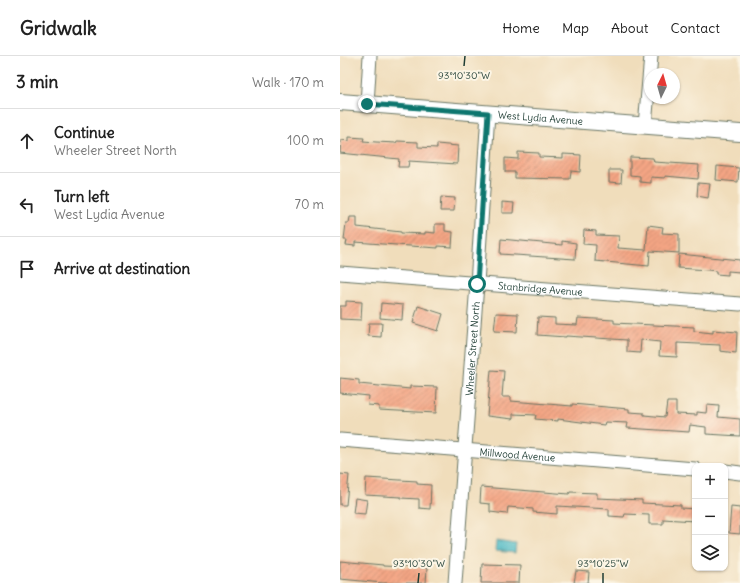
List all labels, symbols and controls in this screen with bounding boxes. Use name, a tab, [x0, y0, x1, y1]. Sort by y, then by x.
text: Gridwalk	[20, 16, 97, 40]
text: Home	[502, 19, 540, 37]
text: Map	[562, 19, 589, 37]
text: About	[611, 19, 649, 37]
text: Contact	[671, 19, 720, 37]
north arrow	[644, 68, 680, 104]
text: 93°10'30"W	[438, 69, 490, 82]
text: 3 min	[16, 71, 58, 93]
text: Walk · 170 m	[252, 74, 324, 91]
route end	[358, 95, 376, 113]
street label: West Lydia Avenue	[497, 108, 583, 128]
text: Continue	[54, 123, 115, 142]
icon: ahead	[16, 130, 38, 152]
text: 100 m	[287, 132, 324, 149]
text: Wheeler Street North	[54, 142, 177, 159]
text: Turn left	[54, 187, 109, 206]
icon: left	[16, 194, 38, 216]
text: 70 m	[295, 196, 324, 213]
text: West Lydia Avenue	[54, 206, 165, 223]
icon: arrive	[16, 258, 38, 280]
text: Arrive at destination	[54, 259, 190, 278]
route start	[468, 275, 486, 293]
street label: Stanbridge Avenue	[497, 279, 583, 299]
street label: Wheeler Street North	[463, 301, 483, 396]
street label: Millwood Avenue	[479, 445, 556, 465]
map controls	[692, 463, 728, 571]
button: +	[692, 463, 728, 499]
button: −	[692, 499, 728, 535]
button: layers	[692, 535, 728, 571]
text: 93°10'30"W	[393, 557, 445, 570]
text: 93°10'25"W	[578, 557, 628, 570]

